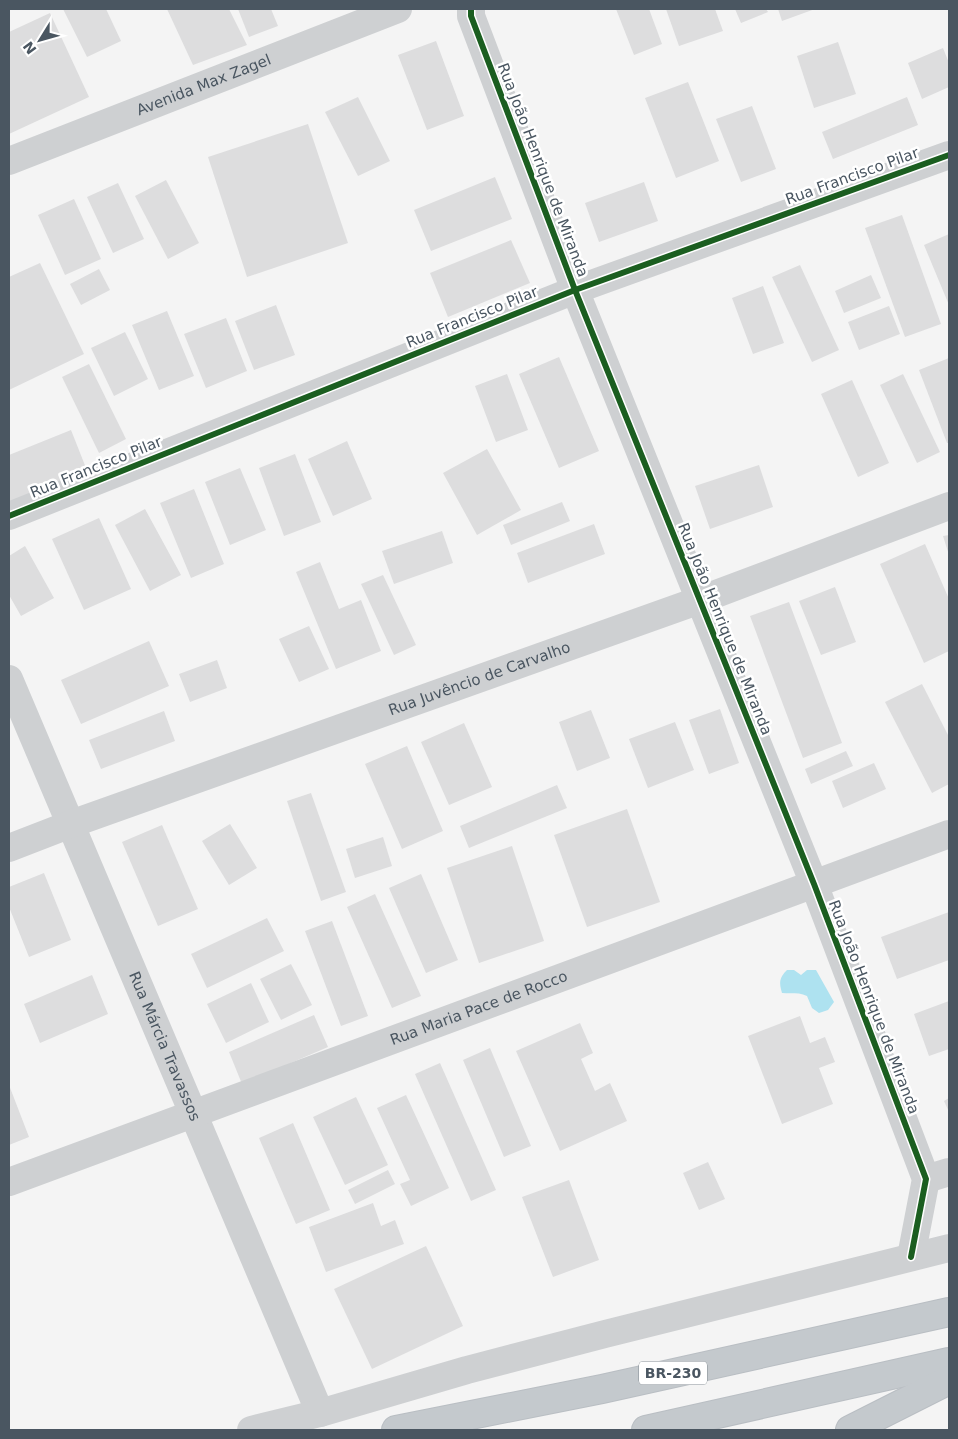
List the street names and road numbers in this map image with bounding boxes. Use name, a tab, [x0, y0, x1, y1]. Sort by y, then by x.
street label: Avenida Max Zagel	[134, 51, 274, 119]
street label: Rua João Henrique de Miranda	[494, 61, 592, 279]
street label: Rua Francisco Pilar	[783, 143, 922, 208]
street label: Rua Francisco Pilar	[404, 282, 541, 352]
street label: Rua Francisco Pilar	[28, 432, 165, 502]
street label: Rua João Henrique de Miranda	[674, 520, 776, 738]
street label: Rua Juvêncio de Carvalho	[386, 638, 573, 719]
street label: Rua João Henrique de Miranda	[825, 898, 923, 1116]
street label: Rua Maria Pace de Rocco	[388, 967, 570, 1049]
street label: Rua Márcia Travassos	[125, 969, 204, 1124]
road number: BR-230	[639, 1362, 707, 1385]

